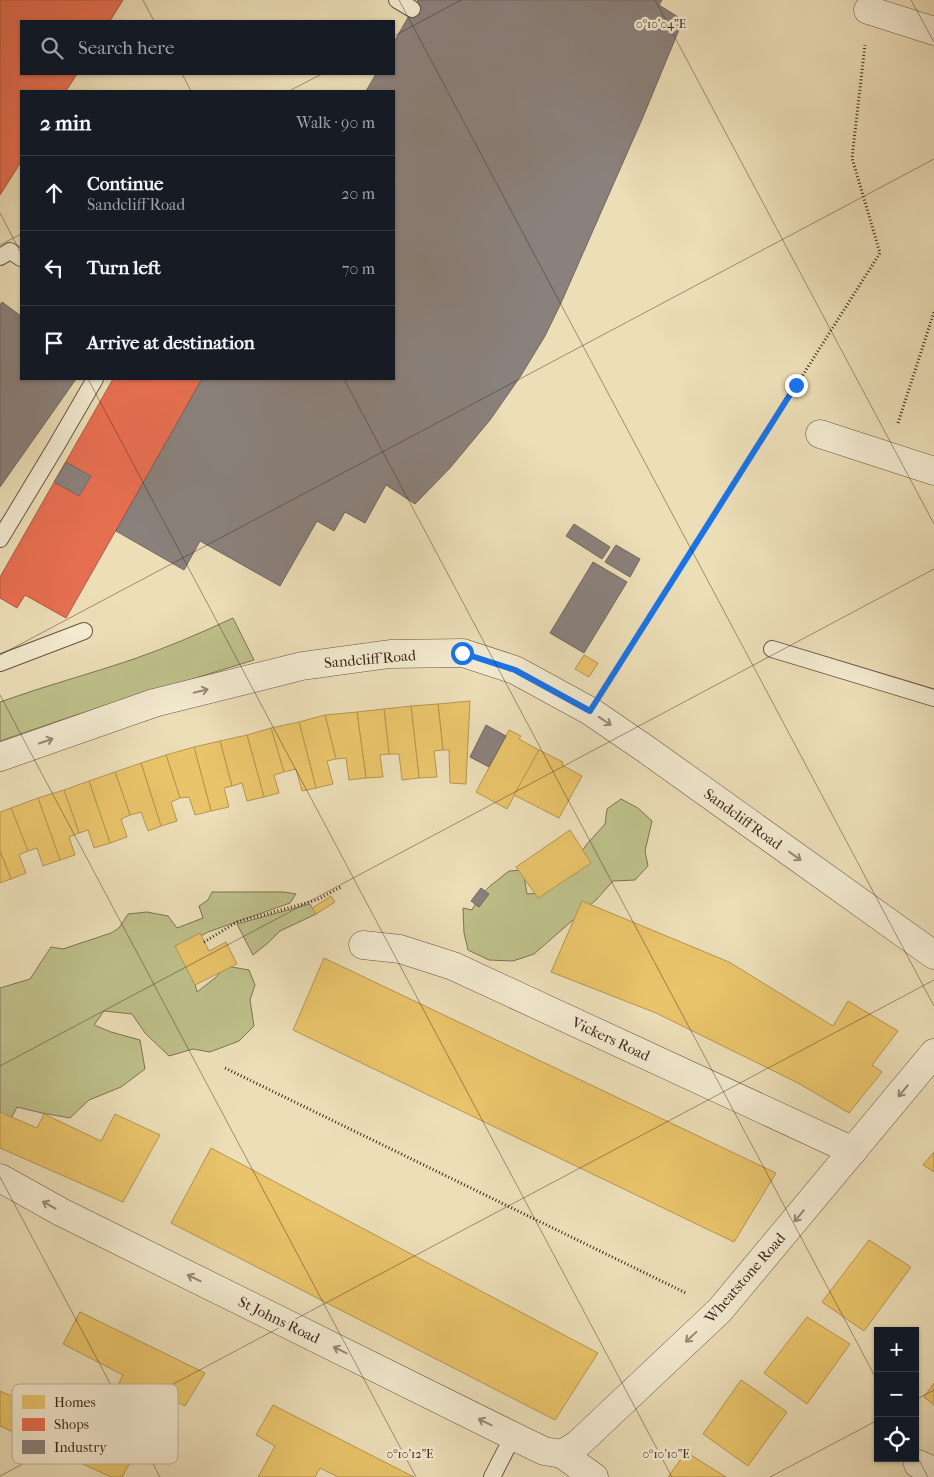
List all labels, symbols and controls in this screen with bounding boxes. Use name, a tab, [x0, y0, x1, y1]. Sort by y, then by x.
text: 0°10'04"E	[636, 17, 686, 31]
search box	[20, 20, 395, 75]
icon: search	[38, 34, 66, 62]
text: Search here	[78, 37, 174, 59]
text: 2 min	[40, 111, 91, 135]
text: Walk · 90 m	[296, 113, 375, 132]
text: Continue	[87, 173, 163, 195]
icon: ahead	[40, 179, 68, 207]
text: 20 m	[341, 184, 375, 203]
text: Sandcliff Road	[87, 195, 185, 214]
icon: left	[40, 254, 68, 282]
text: Turn left	[87, 257, 161, 279]
text: 70 m	[342, 259, 375, 278]
icon: arrive	[40, 329, 68, 357]
text: Arrive at destination	[87, 332, 255, 354]
route end	[785, 374, 808, 397]
route start	[451, 642, 474, 665]
street label: Sandcliff Road	[323, 646, 417, 672]
one-way arrow	[192, 686, 208, 695]
one-way arrow	[598, 716, 612, 726]
one-way arrow	[38, 736, 53, 745]
street label: Sandcliff Road	[700, 785, 786, 854]
one-way arrow	[788, 851, 802, 861]
street label: Vickers Road	[568, 1013, 654, 1065]
one-way arrow	[898, 1084, 909, 1097]
one-way arrow	[41, 1200, 56, 1210]
one-way arrow	[794, 1209, 805, 1222]
street label: Wheatstone Road	[700, 1229, 790, 1328]
one-way arrow	[187, 1273, 202, 1282]
street label: St Johns Road	[235, 1293, 323, 1348]
map controls	[874, 1327, 919, 1462]
button: +	[874, 1327, 919, 1372]
one-way arrow	[685, 1331, 698, 1343]
one-way arrow	[332, 1345, 347, 1355]
button: −	[874, 1372, 919, 1417]
legend	[12, 1384, 178, 1464]
text: Homes	[54, 1394, 96, 1411]
text: Shops	[54, 1416, 89, 1433]
one-way arrow	[478, 1417, 493, 1426]
button: locate	[874, 1417, 919, 1462]
text: Industry	[54, 1439, 107, 1456]
text: 0°10'12"E	[387, 1447, 433, 1461]
text: 0°10'10"E	[642, 1447, 690, 1461]

